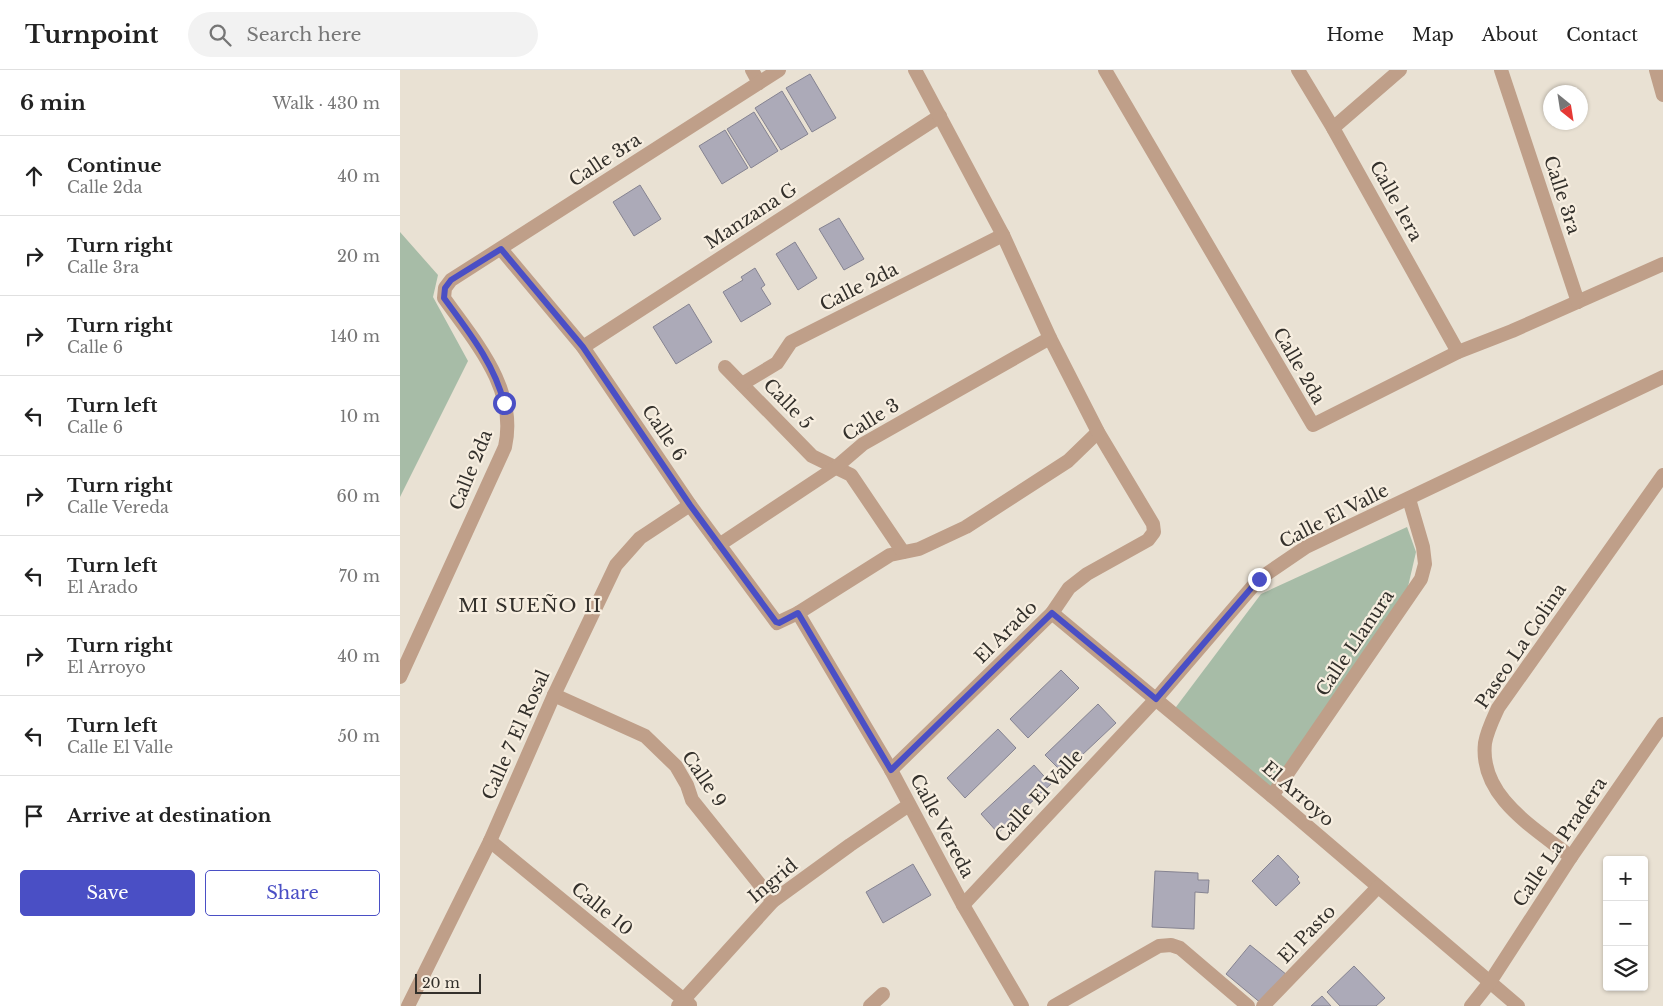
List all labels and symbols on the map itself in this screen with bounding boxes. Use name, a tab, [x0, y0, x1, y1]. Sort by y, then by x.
north arrow	[1543, 85, 1588, 130]
street label: Calle 3ra	[565, 129, 645, 191]
street label: Calle 3ra	[1539, 153, 1585, 237]
street label: Calle 1era	[1365, 157, 1427, 245]
street label: Manzana G	[701, 178, 801, 254]
street label: Calle 2da	[816, 258, 902, 316]
street label: Calle 2da	[1268, 324, 1330, 408]
street label: Calle 5	[759, 374, 817, 434]
route start	[493, 392, 516, 415]
street label: Calle 3	[839, 394, 903, 446]
street label: Calle 6	[637, 401, 691, 465]
street label: Calle 2da	[445, 427, 497, 513]
street label: Calle El Valle	[1276, 479, 1392, 553]
route end	[1248, 568, 1271, 591]
street label: Paseo La Colina	[1471, 579, 1571, 713]
street label: Calle Llanura	[1311, 586, 1399, 700]
district label: MI SUEÑO II	[458, 593, 602, 617]
street label: El Arado	[970, 596, 1042, 668]
street label: Calle 7 El Rosal	[478, 667, 555, 803]
street label: Calle El Valle	[990, 745, 1088, 847]
street label: Calle 9	[677, 747, 731, 811]
street label: El Arroyo	[1257, 757, 1339, 831]
street label: Calle Vereda	[905, 770, 979, 882]
street label: Calle La Pradera	[1509, 773, 1612, 911]
street label: Ingrid	[744, 854, 802, 908]
street label: Calle 10	[567, 878, 637, 940]
street label: El Pasto	[1274, 900, 1340, 968]
scale bar	[415, 971, 481, 994]

